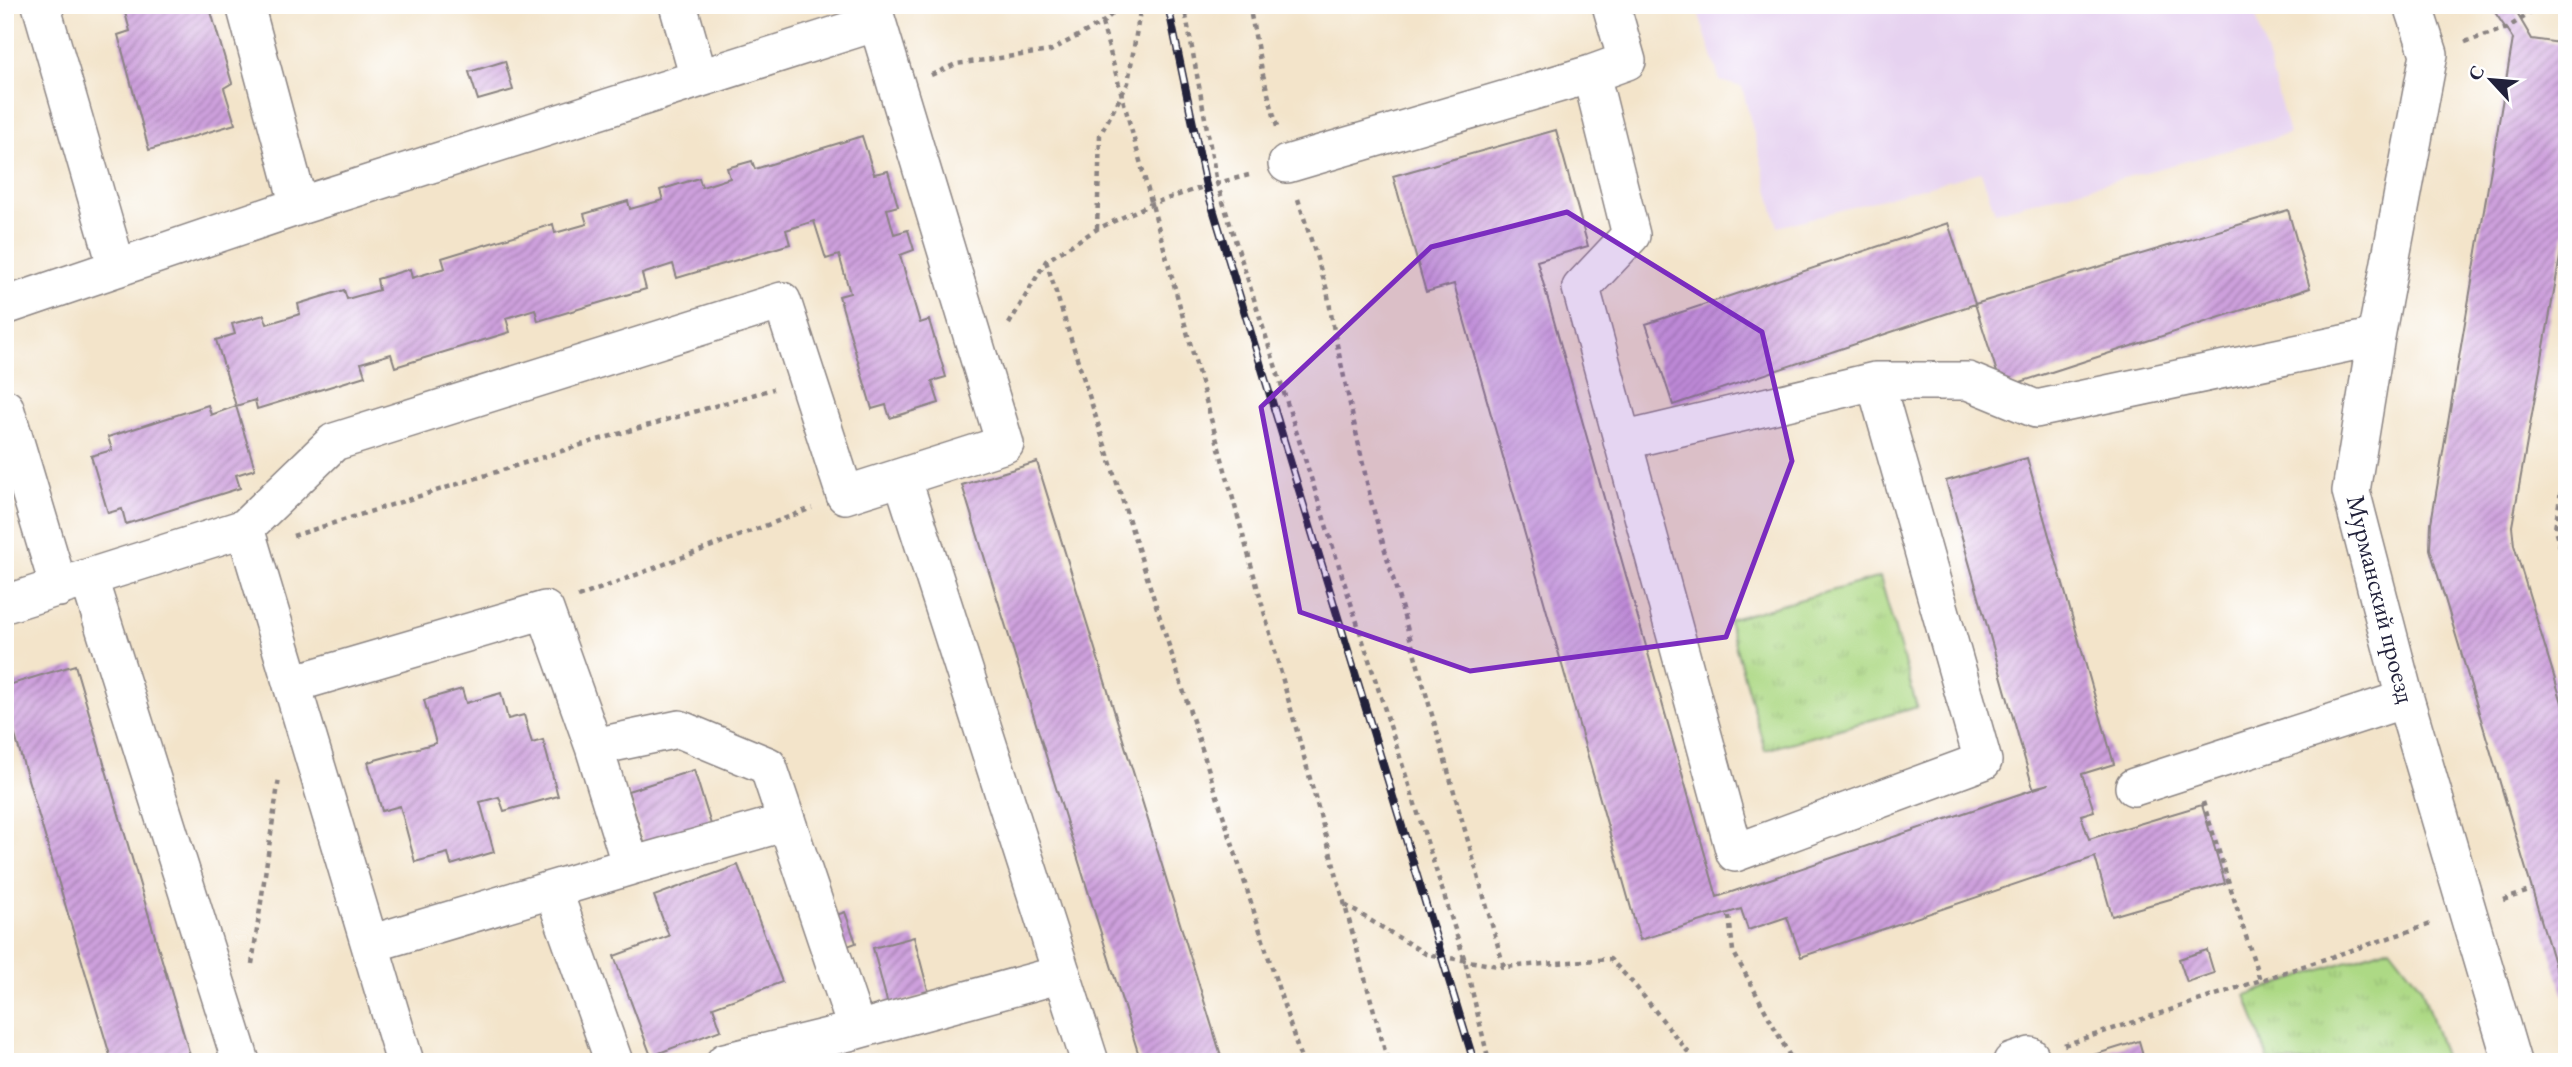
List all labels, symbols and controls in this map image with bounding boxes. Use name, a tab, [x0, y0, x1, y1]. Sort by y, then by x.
north arrow	[2456, 46, 2526, 116]
text: С	[2462, 61, 2490, 84]
street label: Мурманский проезд	[2339, 491, 2423, 707]

